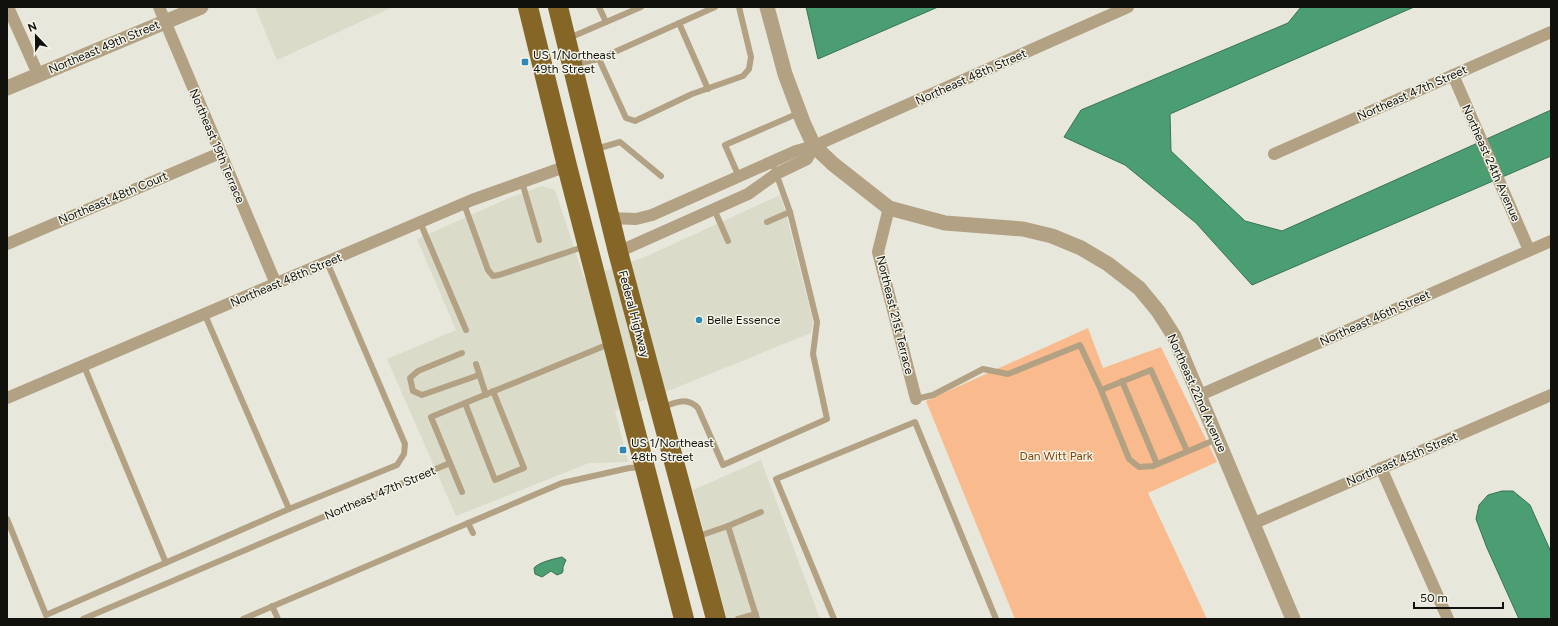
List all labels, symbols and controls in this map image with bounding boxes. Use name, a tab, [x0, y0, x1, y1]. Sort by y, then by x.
north arrow	[16, 16, 56, 56]
street label: Northeast 49th Street	[46, 17, 162, 77]
text: N	[26, 20, 39, 35]
street label: Northeast 48th Street	[913, 46, 1029, 108]
place label: US 1/Northeast 49th Street	[533, 48, 616, 76]
marker: US 1/Northeast 49th Street	[520, 57, 530, 67]
street label: Northeast 47th Street	[1355, 62, 1470, 124]
street label: Northeast 19th Terrace	[187, 87, 248, 206]
street label: Northeast 24th Avenue	[1459, 102, 1523, 224]
street label: Northeast 48th Court	[56, 168, 170, 227]
street label: Northeast 48th Street	[228, 250, 344, 310]
street label: Northeast 21st Terrace	[873, 254, 917, 376]
street label: Federal Highway	[616, 269, 653, 360]
street label: Northeast 46th Street	[1318, 287, 1433, 349]
place label: Belle Essence	[707, 313, 781, 327]
marker: Belle Essence	[694, 315, 704, 325]
street label: Northeast 22nd Avenue	[1165, 332, 1230, 455]
street label: Northeast 45th Street	[1344, 429, 1460, 489]
place label: US 1/Northeast 48th Street	[631, 436, 714, 464]
marker: US 1/Northeast 48th Street	[618, 445, 628, 455]
park label: Dan Witt Park	[1019, 449, 1093, 463]
street label: Northeast 47th Street	[322, 463, 438, 523]
scale bar	[1414, 584, 1503, 610]
text: 50 m	[1420, 591, 1448, 605]

